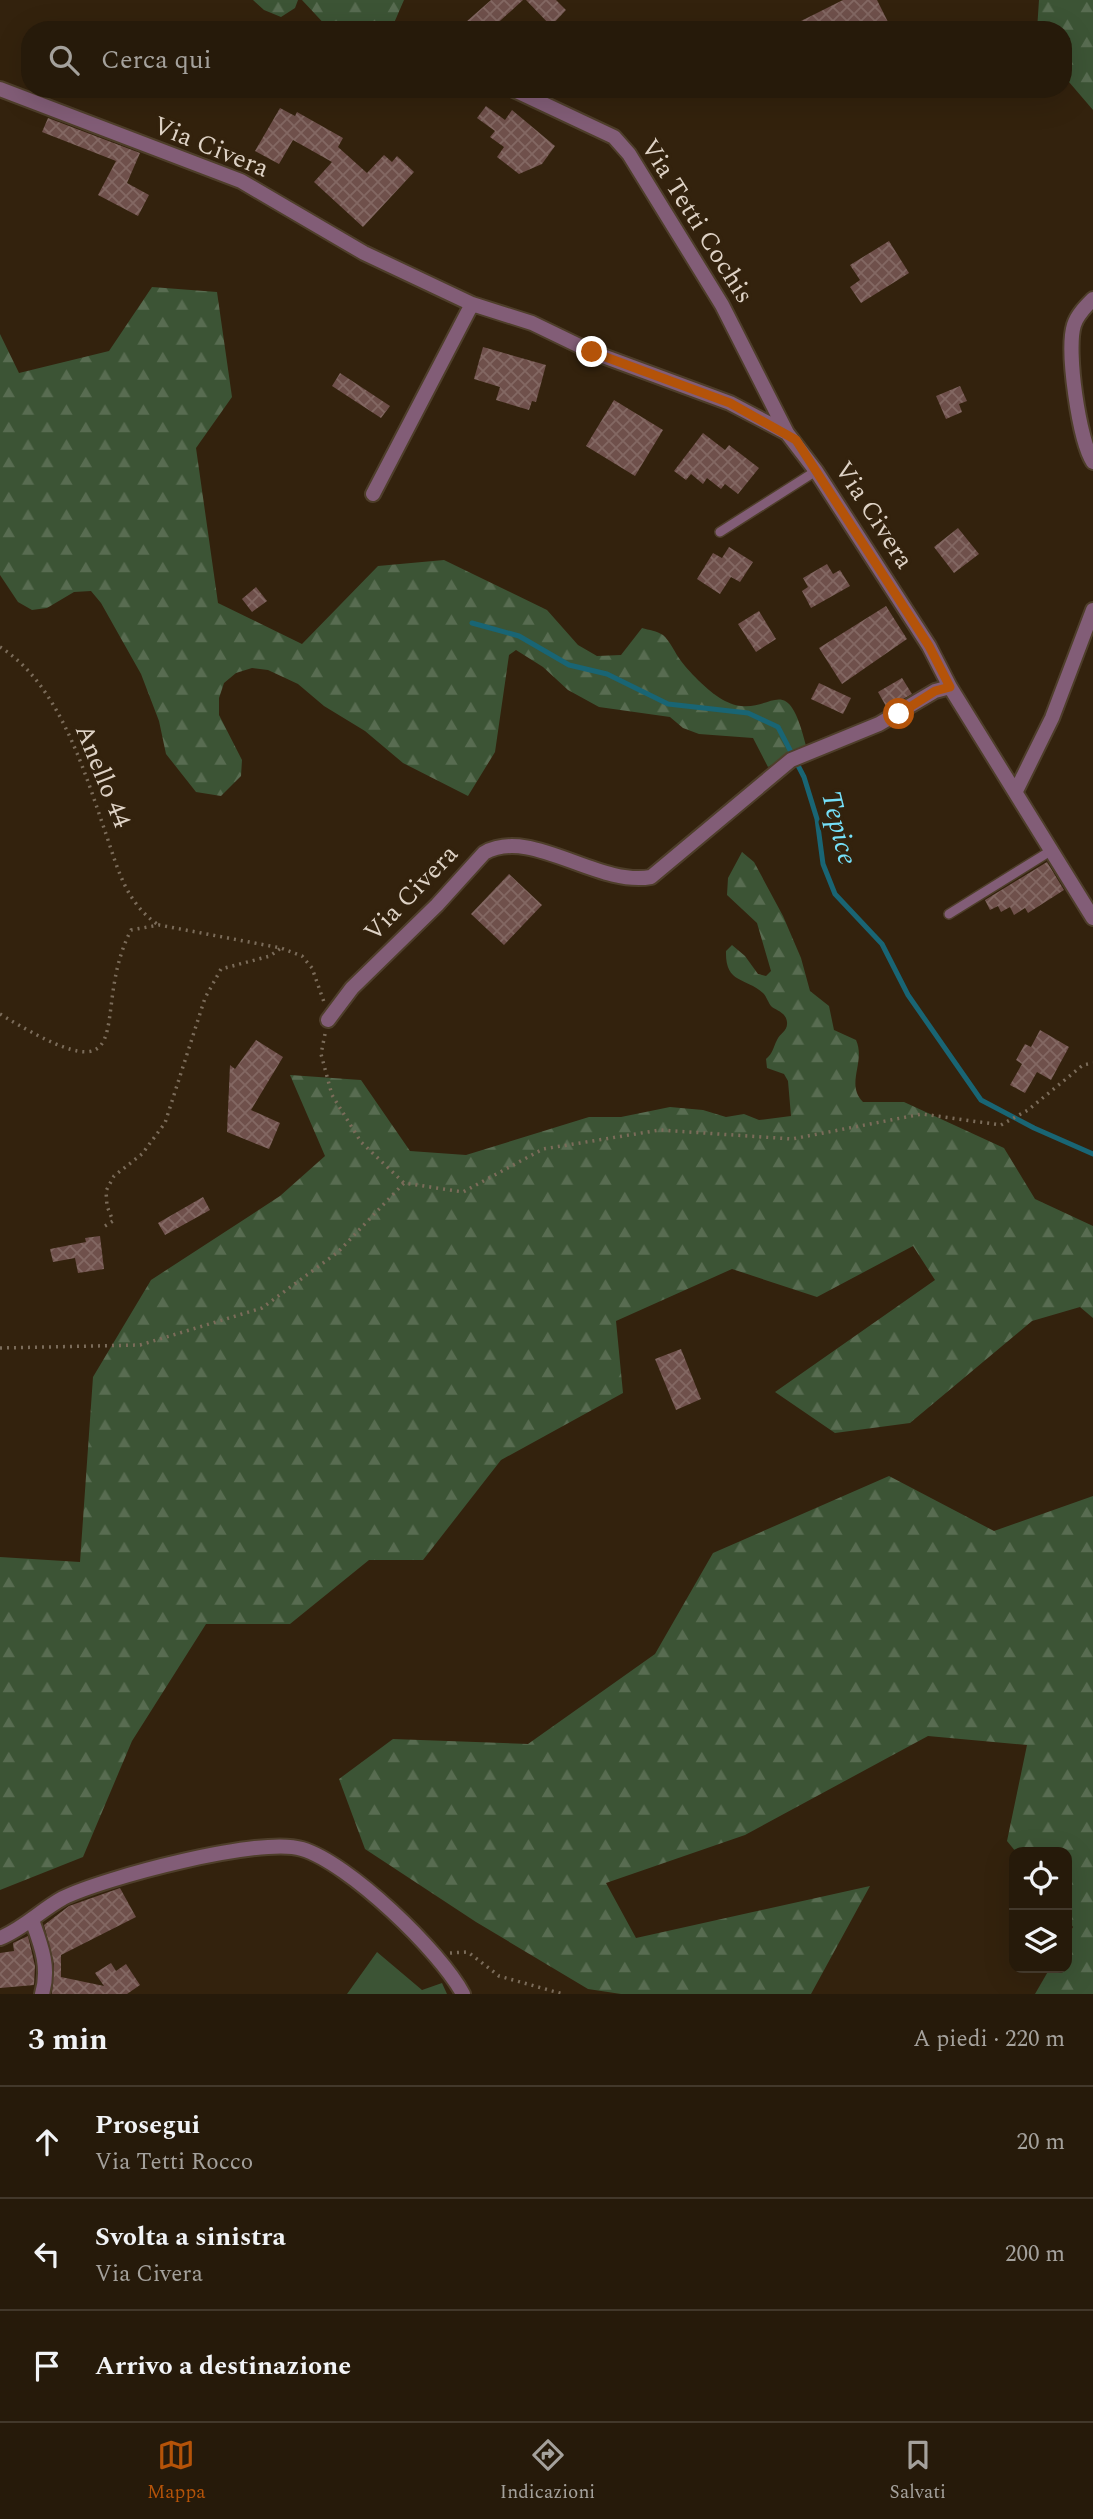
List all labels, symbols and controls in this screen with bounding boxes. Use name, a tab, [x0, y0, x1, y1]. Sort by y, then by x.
search box	[21, 21, 1072, 98]
text: Cerca qui	[101, 40, 212, 80]
icon: search	[45, 41, 83, 79]
street label: Via Civera	[147, 106, 275, 188]
street label: Via Tetti Cochis	[630, 131, 764, 311]
route end	[576, 336, 607, 367]
street label: Via Civera	[824, 453, 924, 577]
route start	[883, 698, 914, 729]
street label: Anello 44	[64, 718, 142, 834]
water label: Tepice	[809, 786, 869, 870]
street label: Via Civera	[354, 835, 468, 951]
map controls	[1009, 1847, 1072, 1973]
button: locate	[1009, 1847, 1072, 1910]
button: layers	[1009, 1910, 1072, 1973]
text: 3 min	[28, 2017, 108, 2063]
text: A piedi · 220 m	[913, 2022, 1065, 2057]
text: Prosegui	[95, 2105, 200, 2145]
icon: ahead	[28, 2123, 66, 2161]
text: 20 m	[1016, 2125, 1065, 2160]
text: Via Tetti Rocco	[95, 2145, 253, 2180]
text: Svolta a sinistra	[95, 2217, 286, 2257]
icon: left	[28, 2235, 66, 2273]
text: 200 m	[1005, 2237, 1065, 2272]
text: Via Civera	[95, 2257, 203, 2292]
text: Arrivo a destinazione	[95, 2346, 351, 2386]
icon: arrive	[28, 2347, 66, 2385]
tab: Mappa	[147, 2436, 206, 2507]
tab: Indicazioni	[500, 2436, 595, 2507]
tab: Salvati	[890, 2436, 946, 2507]

